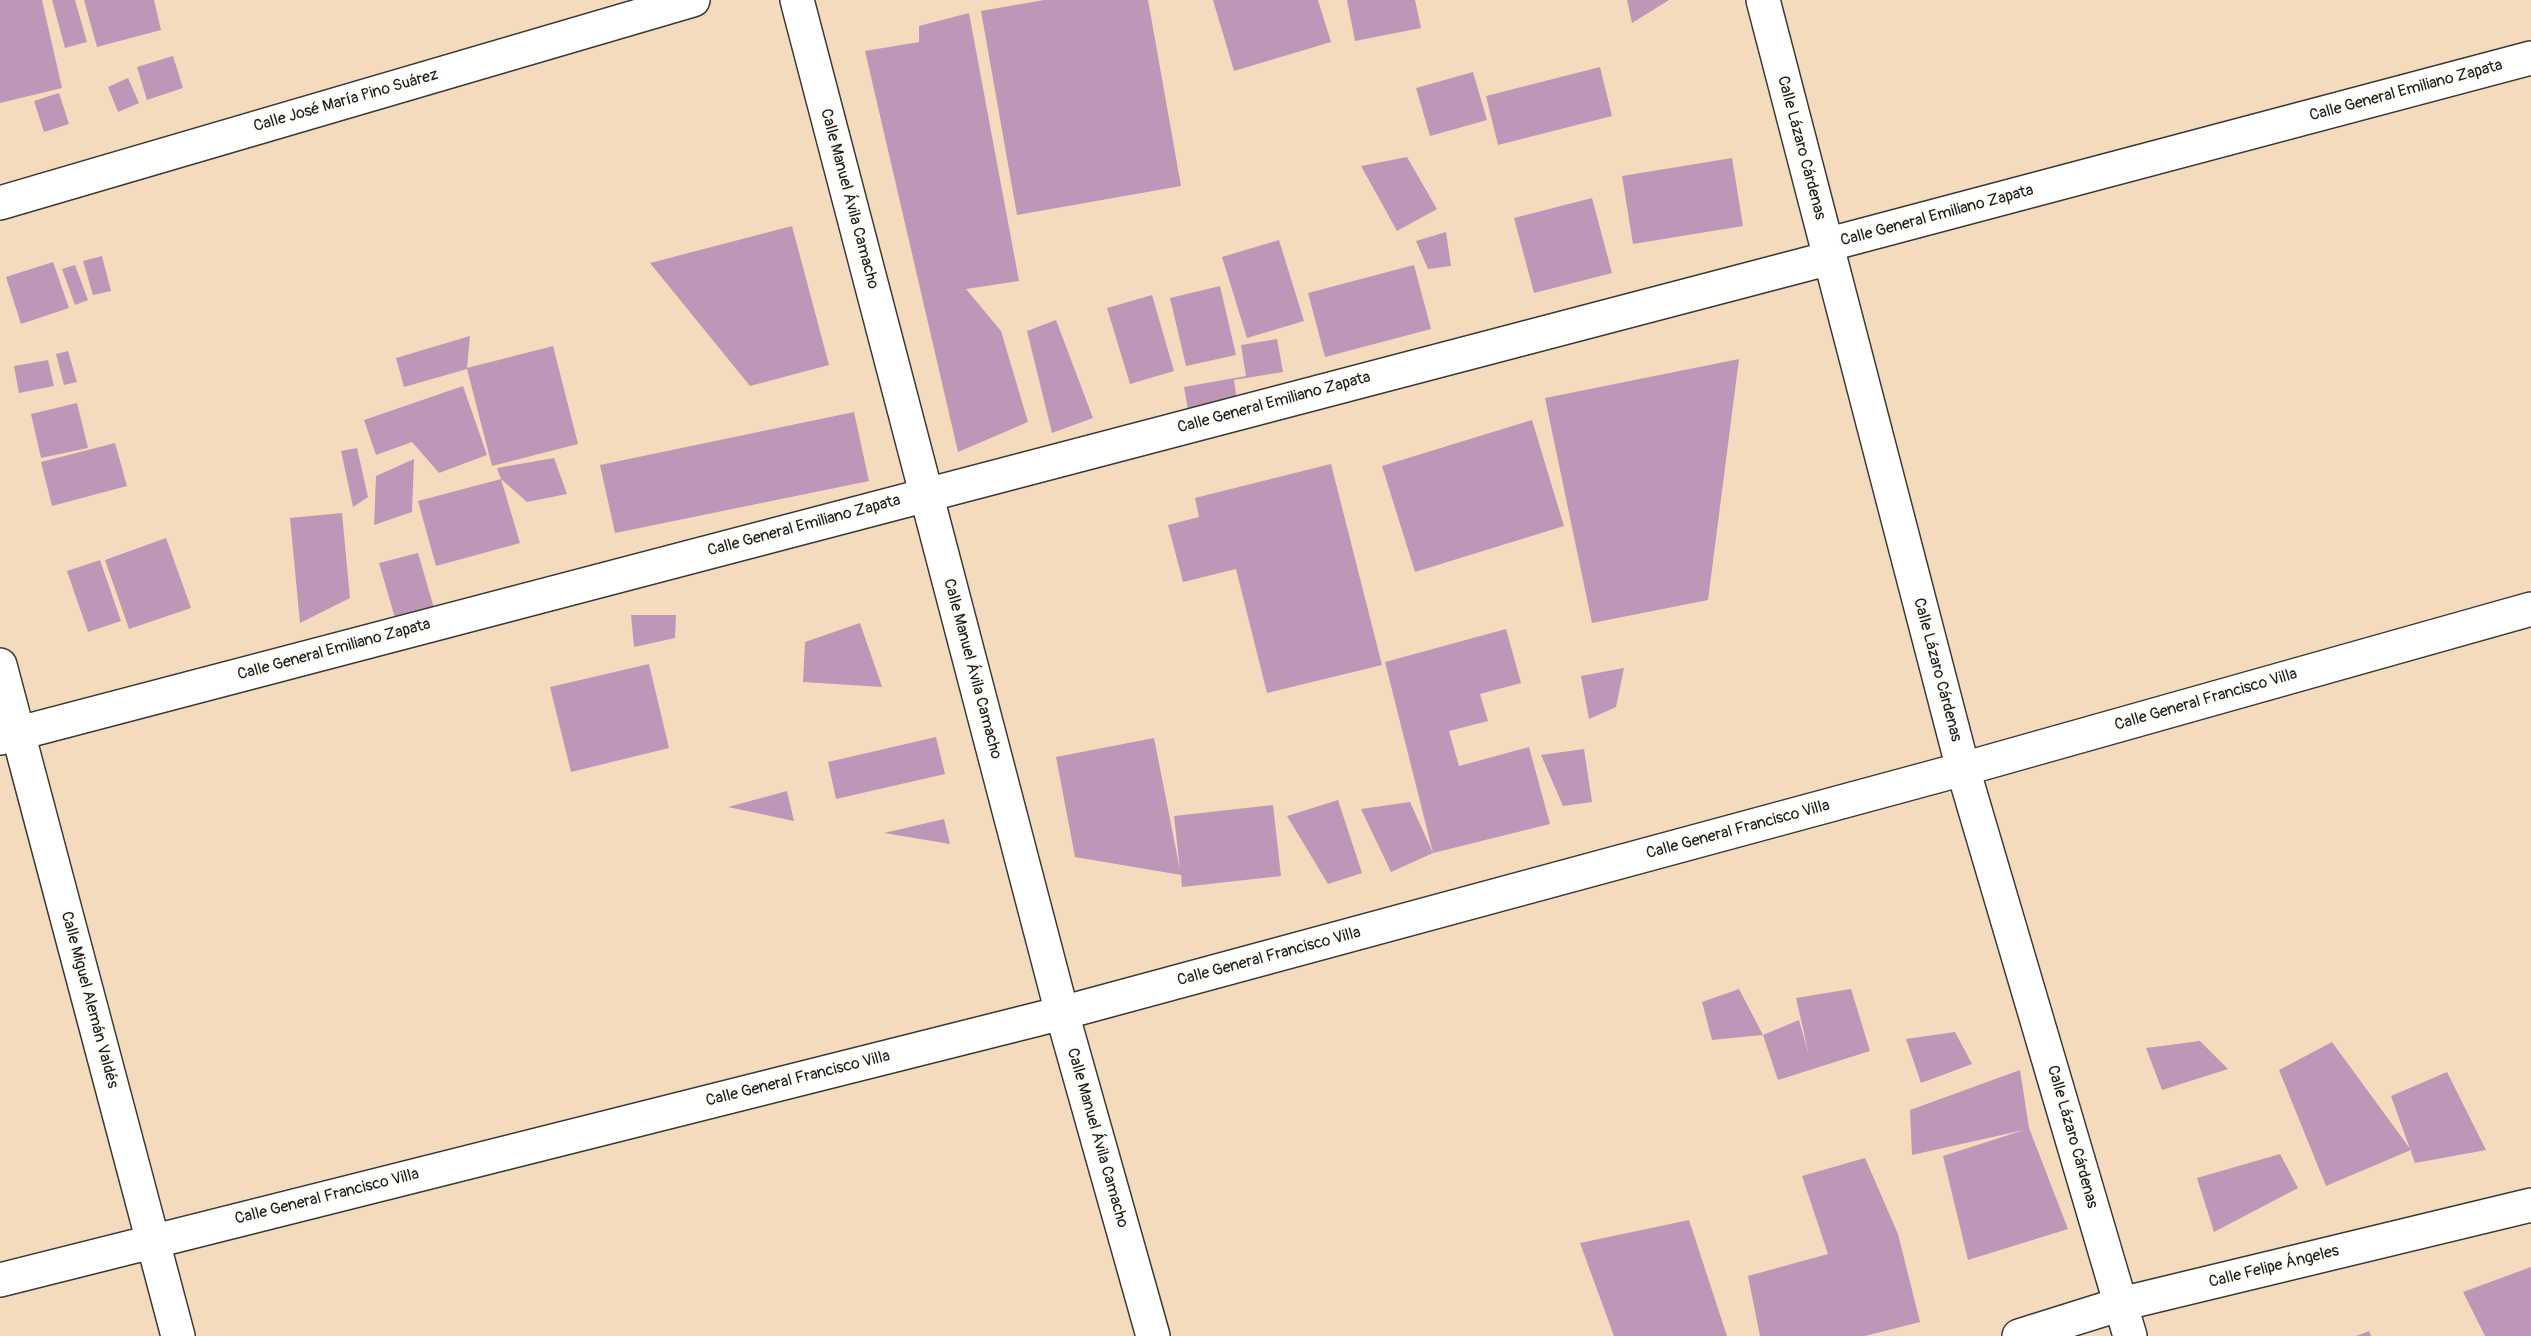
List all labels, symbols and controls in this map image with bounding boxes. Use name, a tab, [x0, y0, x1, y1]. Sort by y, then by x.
street label: Calle General Emiliano Zapata	[2307, 56, 2505, 126]
street label: Calle José María Pino Suárez	[251, 65, 441, 137]
street label: Calle Lázaro Cárdenas	[1773, 74, 1829, 222]
street label: Calle Manuel Ávila Camacho	[816, 107, 882, 291]
street label: Calle General Emiliano Zapata	[1838, 181, 2036, 251]
street label: Calle General Emiliano Zapata	[1175, 368, 1373, 438]
street label: Calle General Emiliano Zapata	[705, 491, 903, 561]
street label: Calle Manuel Ávila Camacho	[939, 577, 1005, 761]
street label: Calle Lázaro Cárdenas	[1909, 596, 1965, 744]
street label: Calle General Emiliano Zapata	[235, 615, 433, 685]
street label: Calle General Francisco Villa	[2113, 665, 2299, 735]
street label: Calle General Francisco Villa	[1644, 796, 1832, 864]
street label: Calle Miguel Alemán Valdés	[56, 909, 122, 1091]
street label: Calle General Francisco Villa	[1175, 923, 1363, 991]
street label: Calle Manuel Ávila Camacho	[1062, 1046, 1132, 1230]
street label: Calle General Francisco Villa	[704, 1047, 892, 1111]
street label: Calle Lázaro Cárdenas	[2042, 1063, 2102, 1211]
street label: Calle General Francisco Villa	[233, 1165, 421, 1229]
street label: Calle Felipe Ángeles	[2207, 1242, 2341, 1292]

